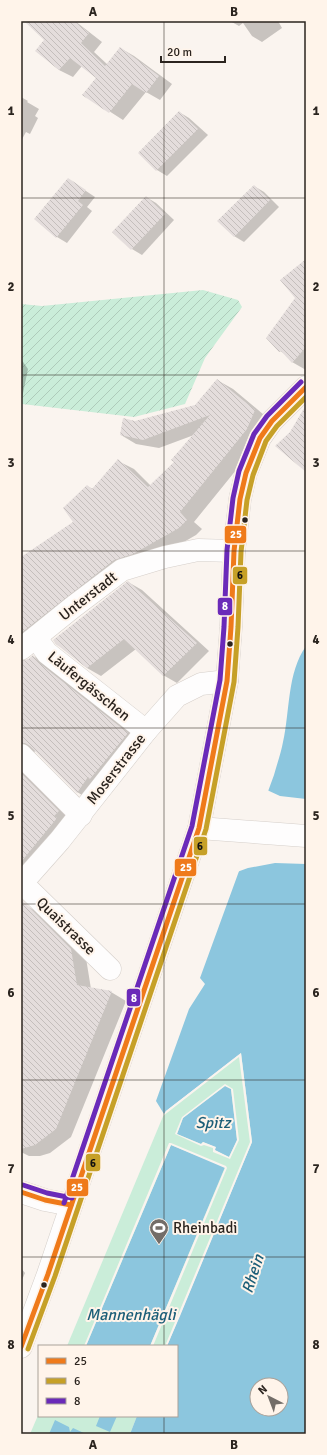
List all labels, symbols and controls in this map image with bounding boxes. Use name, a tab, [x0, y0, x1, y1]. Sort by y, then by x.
text: A	[89, 4, 98, 20]
text: B	[230, 4, 238, 20]
scale bar	[161, 38, 225, 64]
text: 20 m	[167, 45, 192, 60]
text: 1	[7, 103, 15, 119]
text: 1	[312, 103, 320, 119]
text: 2	[7, 279, 15, 295]
text: 2	[312, 279, 320, 295]
text: 3	[7, 455, 15, 471]
text: 3	[312, 455, 320, 471]
unlabelled marker	[240, 515, 250, 525]
line badge: 25	[224, 525, 247, 544]
text: 25	[230, 528, 242, 541]
line badge: 6	[232, 566, 248, 585]
street label: Unterstadt	[55, 568, 121, 624]
text: 6	[237, 569, 243, 582]
line badge: 8	[217, 597, 233, 616]
text: 8	[222, 600, 228, 613]
text: 4	[7, 632, 15, 648]
text: 4	[312, 632, 320, 648]
unlabelled marker	[225, 639, 235, 649]
street label: Läufergässchen	[44, 647, 134, 725]
street label: Moserstrasse	[83, 730, 149, 808]
text: 5	[7, 808, 15, 824]
text: 5	[312, 808, 320, 824]
line badge: 6	[193, 836, 208, 856]
text: 6	[197, 840, 203, 853]
line badge: 25	[174, 858, 197, 877]
text: 25	[180, 861, 192, 874]
street label: Quaistrasse	[33, 893, 99, 959]
text: 6	[7, 985, 15, 1001]
text: 6	[312, 985, 320, 1001]
line badge: 8	[126, 988, 141, 1007]
text: 8	[131, 992, 137, 1005]
water label: Spitz	[196, 1113, 232, 1133]
line badge: 6	[85, 1153, 101, 1172]
text: 6	[90, 1157, 96, 1170]
text: 7	[7, 1161, 15, 1177]
text: 7	[312, 1161, 320, 1177]
line badge: 25	[66, 1178, 89, 1197]
text: 25	[71, 1181, 83, 1194]
sports icon: Rheinbadi	[148, 1217, 170, 1245]
place label: Rheinbadi	[173, 1219, 237, 1237]
water label: Rhein	[237, 1251, 269, 1296]
unlabelled marker	[39, 1280, 49, 1290]
water label: Mannenhägli	[86, 1305, 177, 1325]
text: 8	[7, 1337, 15, 1353]
text: 8	[312, 1337, 320, 1353]
legend	[38, 1345, 178, 1417]
text: 25	[74, 1354, 87, 1369]
text: 6	[74, 1374, 80, 1389]
north arrow	[249, 1377, 289, 1417]
text: N	[255, 1383, 270, 1397]
text: 8	[74, 1394, 80, 1409]
text: A	[89, 1437, 98, 1453]
text: B	[230, 1437, 238, 1453]

